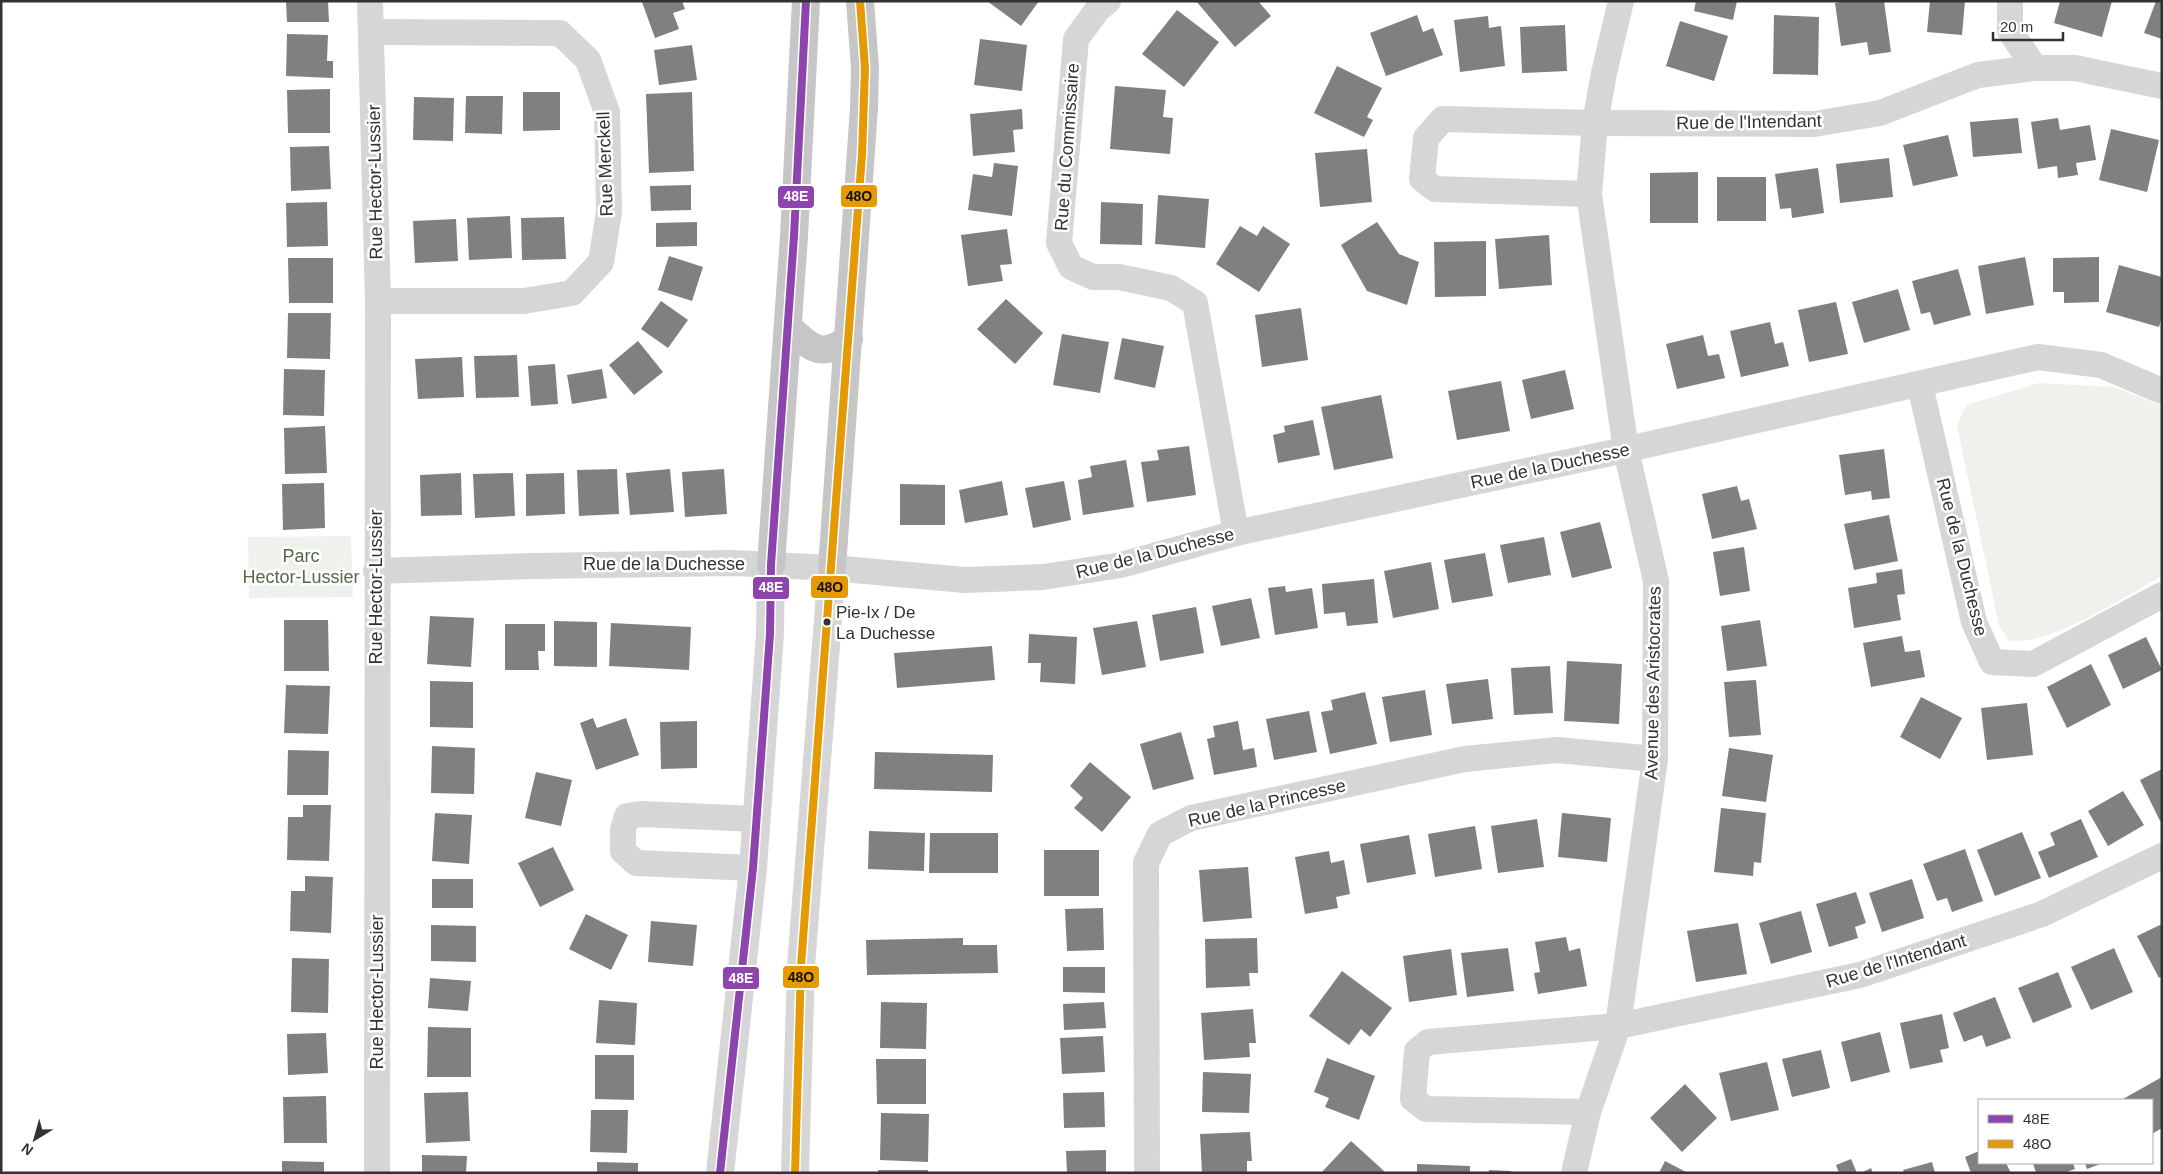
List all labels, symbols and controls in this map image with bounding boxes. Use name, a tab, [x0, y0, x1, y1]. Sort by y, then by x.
scale bar	[1993, 10, 2063, 42]
text: 20 m	[2000, 18, 2033, 35]
street label: Rue du Commissaire	[1051, 62, 1083, 232]
street label: Rue Hector-Lussier	[364, 104, 386, 260]
street label: Rue Merckell	[593, 111, 617, 217]
street label: Rue de l'Intendant	[1676, 111, 1822, 133]
line badge: 48O	[840, 184, 878, 208]
line badge: 48E	[777, 185, 815, 209]
text: 48E	[784, 188, 808, 204]
text: 48O	[846, 188, 872, 204]
street label: Rue de la Duchesse	[1469, 439, 1631, 493]
street label: Rue de la Duchesse	[1933, 476, 1991, 638]
street label: Rue Hector-Lussier	[366, 509, 386, 665]
street label: Rue de la Duchesse	[1074, 524, 1236, 582]
park label: Parc Hector-Lussier	[242, 546, 360, 587]
street label: Rue de la Duchesse	[583, 554, 745, 574]
line badge: 48O	[810, 575, 849, 599]
line badge: 48E	[752, 576, 790, 600]
text: 48E	[759, 579, 783, 595]
text: 48O	[817, 579, 843, 595]
street label: Avenue des Aristocrates	[1641, 586, 1665, 780]
place label: Pie-Ix / De La Duchesse	[836, 603, 935, 643]
marker: Pie-Ix / De La Duchesse	[822, 617, 832, 627]
street label: Rue de la Princesse	[1186, 775, 1348, 831]
street label: Rue Hector-Lussier	[367, 914, 387, 1070]
street label: Rue de l'Intendant	[1823, 930, 1969, 992]
line badge: 48O	[782, 965, 820, 989]
line badge: 48E	[722, 966, 760, 990]
text: 48O	[788, 969, 814, 985]
text: 48E	[729, 970, 753, 986]
legend	[1978, 1099, 2153, 1164]
text: 48E	[2023, 1110, 2050, 1127]
north arrow	[10, 1114, 60, 1164]
text: 48O	[2023, 1135, 2051, 1152]
text: N	[18, 1140, 36, 1159]

